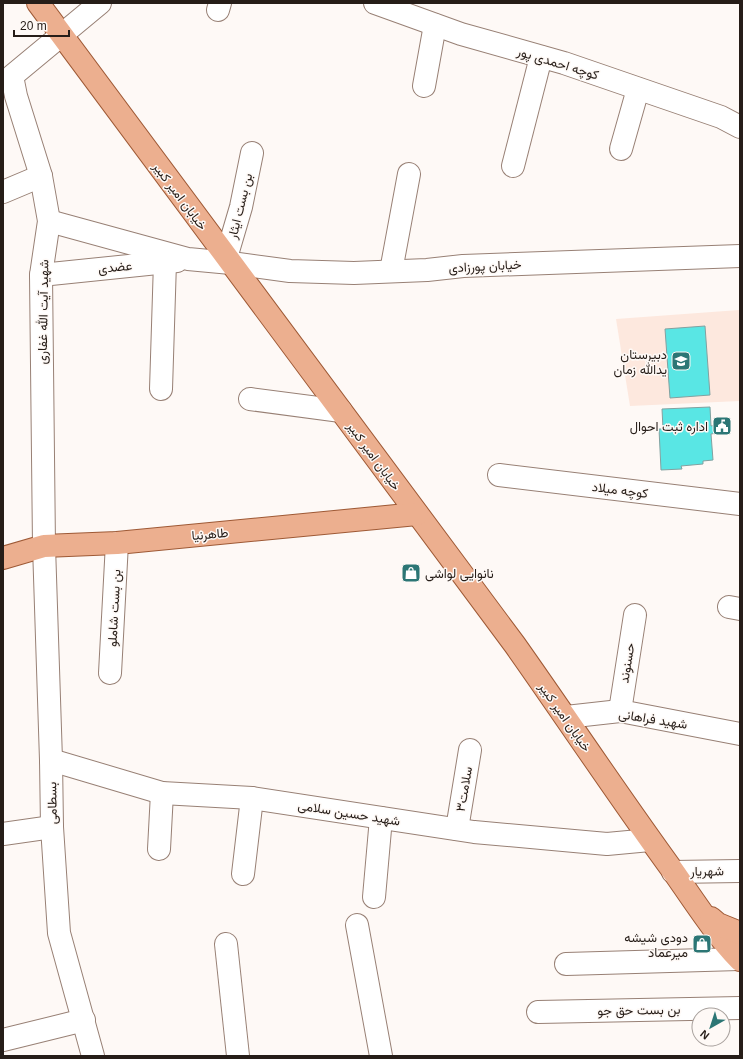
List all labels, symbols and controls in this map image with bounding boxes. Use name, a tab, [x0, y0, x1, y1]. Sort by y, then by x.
scale bar	[14, 12, 69, 38]
text: 20 m	[20, 19, 47, 33]
street label: کوچه احمدی پور	[514, 43, 601, 85]
street label: خیابان امیر کبیر	[148, 158, 210, 234]
street label: بن بست ایثار	[224, 171, 256, 242]
street label: خیابان پورزادی	[448, 257, 522, 277]
street label: عضدی	[97, 258, 133, 277]
street label: شهید آیت الله غفاری	[35, 259, 52, 365]
place label: دبیرستان یدالله زمان	[613, 347, 667, 378]
school or university icon: دبیرستان یدالله زمان	[670, 350, 692, 372]
public building icon: اداره ثبت احوال	[711, 415, 733, 437]
street label: خیابان امیر کبیر	[343, 418, 404, 494]
place label: اداره ثبت احوال	[630, 419, 708, 435]
street label: کوچه میلاد	[591, 479, 649, 503]
street label: طاهرنیا	[191, 525, 229, 544]
shop icon: نانوایی لواشی	[400, 562, 422, 584]
place label: نانوایی لواشی	[425, 566, 494, 582]
street label: بن بست شاملو	[104, 569, 125, 647]
street label: حسنوند	[616, 642, 639, 684]
street label: خیابان امیر کبیر	[534, 679, 594, 755]
street label: شهید فراهانی	[617, 706, 689, 733]
street label: سلامت۳	[453, 765, 475, 813]
street label: بسطامی	[44, 781, 61, 824]
street label: شهید حسین سلامی	[297, 797, 401, 829]
street label: شهریار	[689, 863, 724, 880]
place label: دودی شیشه میرعماد	[624, 930, 688, 961]
shop icon: دودی شیشه میرعماد	[691, 933, 713, 955]
street label: بن بست حق جو	[597, 1002, 681, 1019]
north arrow	[691, 1007, 731, 1047]
text: N	[698, 1028, 712, 1042]

